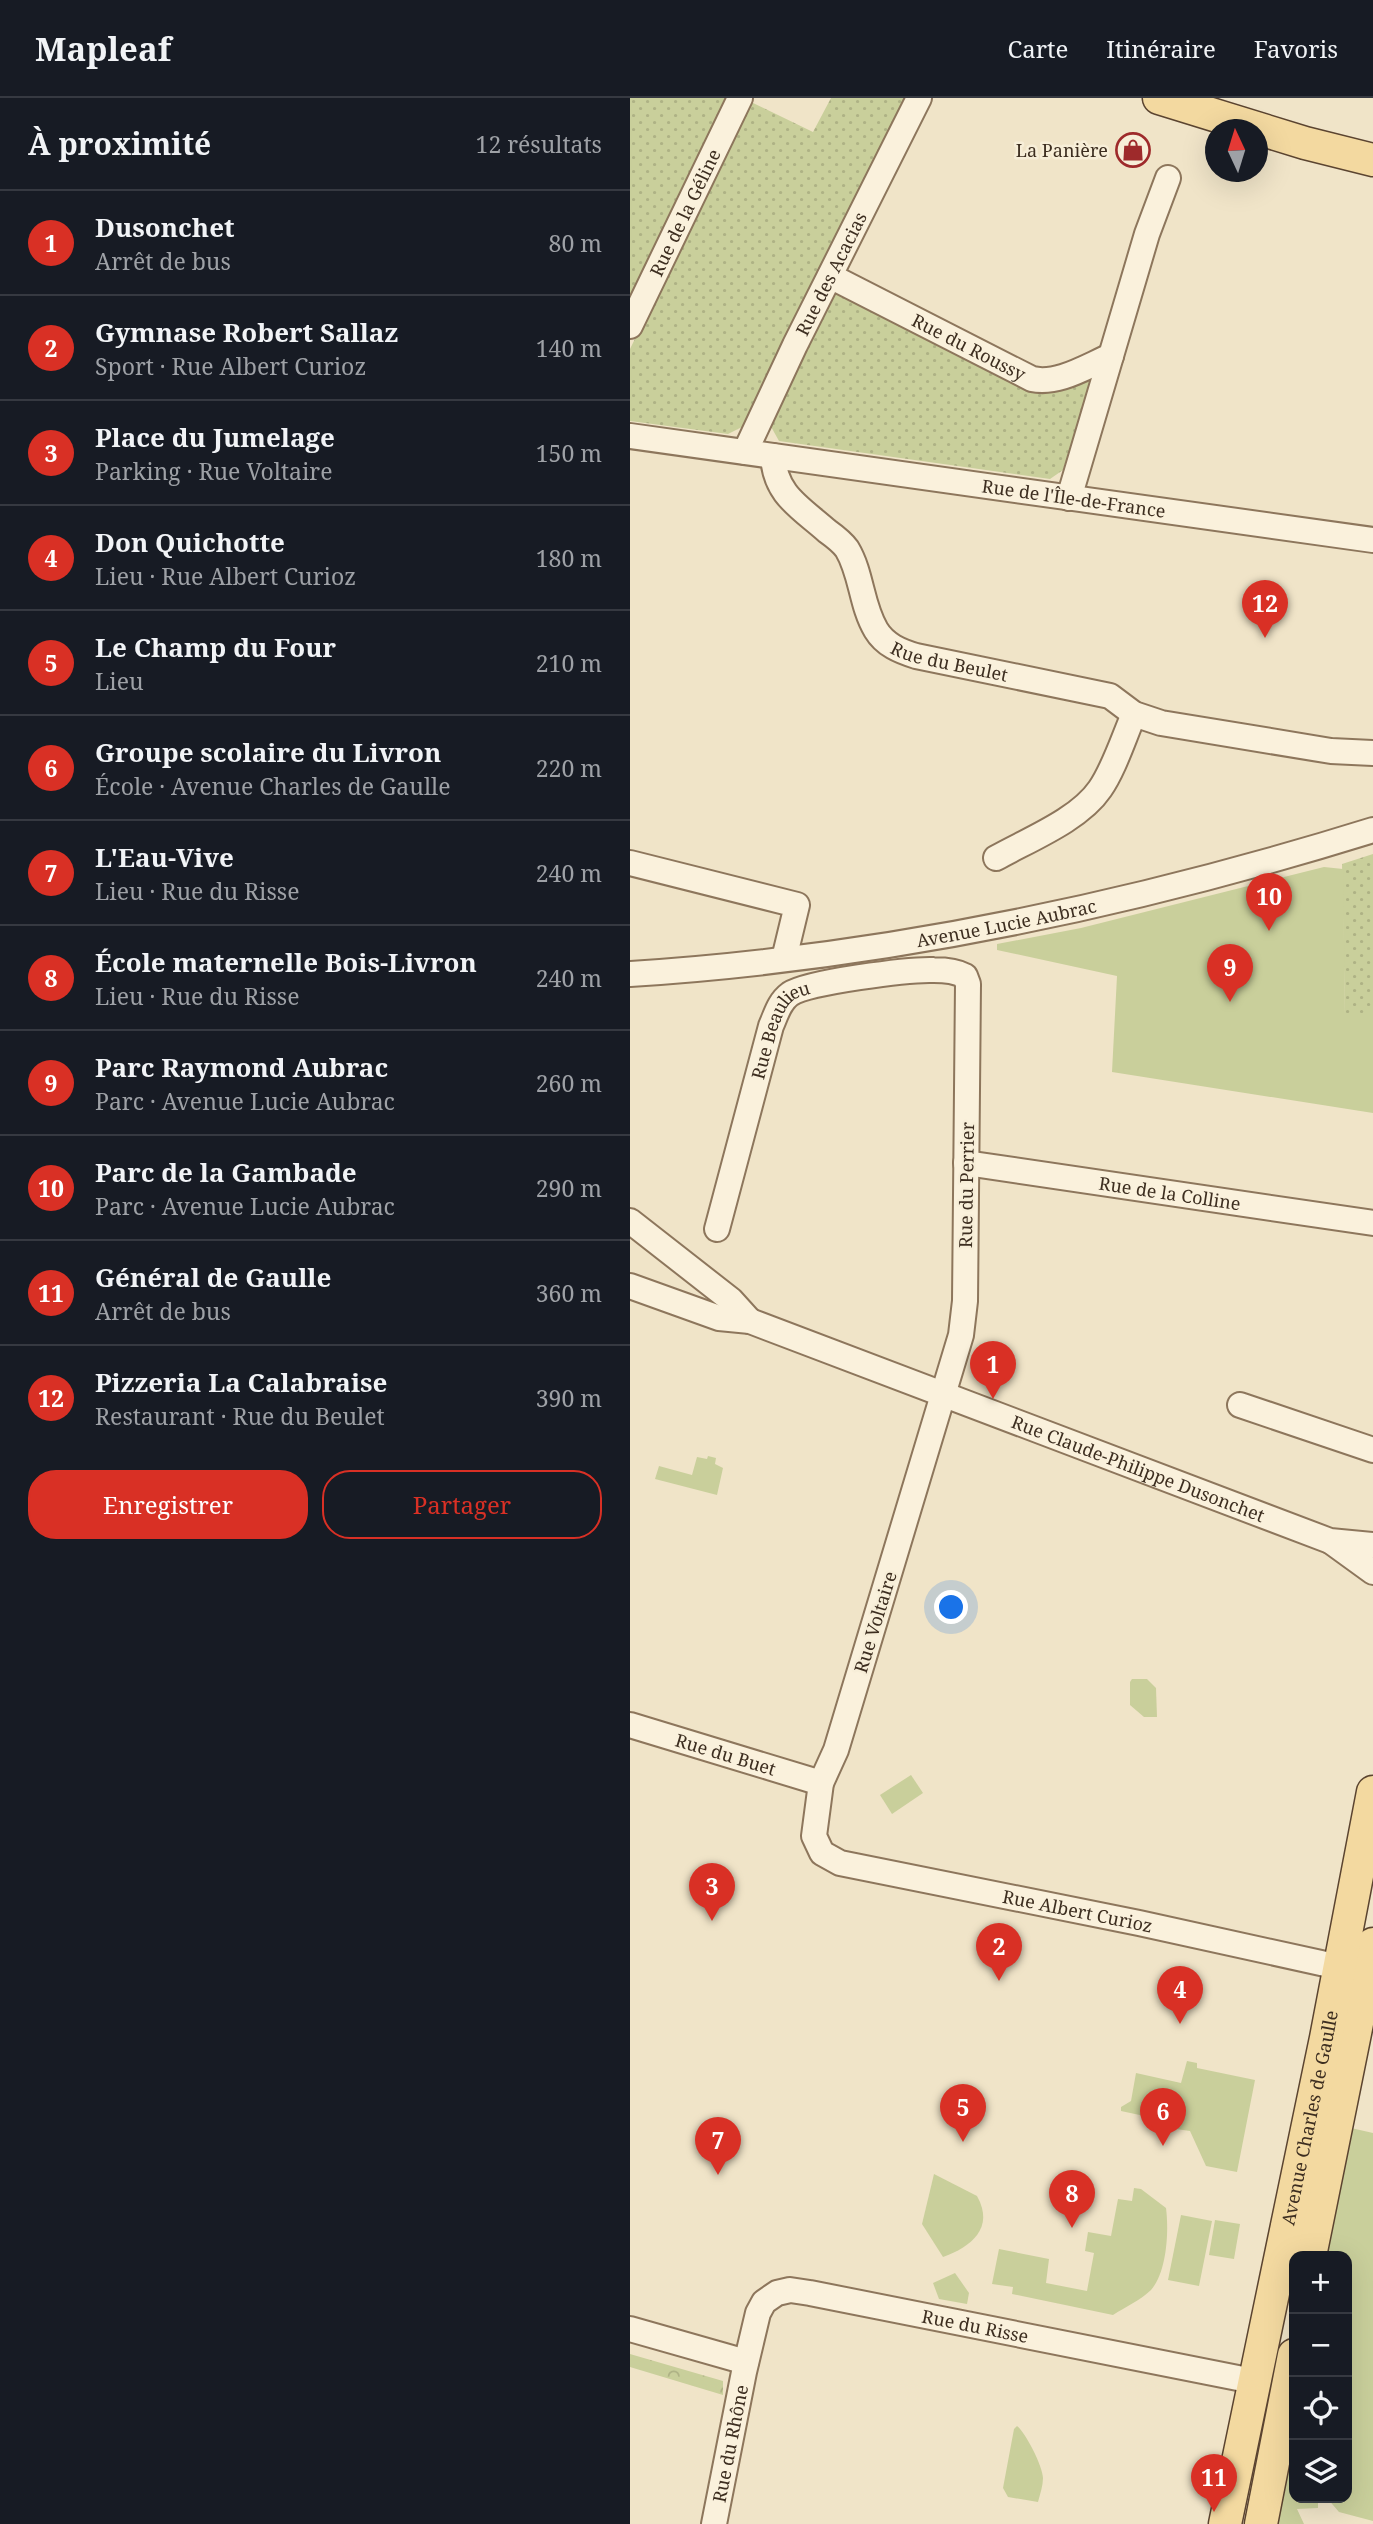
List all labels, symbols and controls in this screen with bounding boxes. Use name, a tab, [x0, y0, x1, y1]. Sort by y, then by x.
text: Mapleaf	[35, 26, 171, 71]
text: Carte	[1007, 32, 1068, 65]
text: Itinéraire	[1106, 32, 1216, 65]
text: Favoris	[1254, 32, 1338, 65]
north arrow	[1205, 119, 1268, 182]
text: À proximité	[28, 123, 211, 164]
text: 12 résultats	[476, 128, 602, 160]
shop icon: La Panière	[1114, 131, 1152, 169]
place label: La Panière	[1016, 138, 1108, 162]
street label: Rue de la Géline	[644, 145, 726, 280]
street label: Rue des Acacias	[790, 208, 872, 339]
text: Dusonchet	[95, 209, 235, 245]
text: 1	[45, 227, 58, 259]
text: 80 m	[549, 227, 602, 259]
text: Arrêt de bus	[95, 245, 231, 277]
street label: Rue du Roussy	[908, 308, 1031, 386]
text: Gymnase Robert Sallaz	[95, 314, 398, 350]
text: 2	[45, 332, 58, 364]
text: 140 m	[536, 332, 602, 364]
text: Sport · Rue Albert Curioz	[95, 350, 366, 382]
text: Place du Jumelage	[95, 419, 335, 455]
text: 3	[45, 437, 58, 469]
text: 150 m	[536, 437, 602, 469]
text: Parking · Rue Voltaire	[95, 455, 332, 487]
street label: Rue de l'Île-de-France	[980, 473, 1167, 523]
text: Don Quichotte	[95, 524, 285, 560]
text: 4	[45, 542, 58, 574]
text: 180 m	[536, 542, 602, 574]
text: Lieu · Rue Albert Curioz	[95, 560, 356, 592]
pin: 12	[1242, 580, 1288, 638]
text: Le Champ du Four	[95, 629, 336, 665]
street label: Rue du Beulet	[887, 636, 1010, 687]
text: 5	[45, 647, 58, 679]
text: 210 m	[536, 647, 602, 679]
text: Lieu	[95, 665, 144, 697]
text: Groupe scolaire du Livron	[95, 734, 441, 770]
text: 6	[45, 752, 58, 784]
text: 220 m	[536, 752, 602, 784]
text: École · Avenue Charles de Gaulle	[95, 770, 451, 802]
text: L'Eau-Vive	[95, 839, 234, 875]
text: 7	[45, 857, 58, 889]
text: 240 m	[536, 857, 602, 889]
pin: 10	[1246, 873, 1292, 931]
text: Lieu · Rue du Risse	[95, 875, 300, 907]
street label: Avenue Lucie Aubrac	[915, 893, 1099, 952]
text: École maternelle Bois-Livron	[95, 944, 477, 980]
pin: 9	[1207, 944, 1253, 1002]
text: 8	[45, 962, 58, 994]
text: 240 m	[536, 962, 602, 994]
street label: Rue Beaulieu	[745, 975, 813, 1082]
text: Lieu · Rue du Risse	[95, 980, 300, 1012]
text: Parc Raymond Aubrac	[95, 1049, 388, 1085]
text: 9	[45, 1067, 58, 1099]
text: 260 m	[536, 1067, 602, 1099]
text: Parc · Avenue Lucie Aubrac	[95, 1085, 395, 1117]
street label: Rue du Perrier	[953, 1121, 979, 1248]
text: Parc de la Gambade	[95, 1154, 357, 1190]
street label: Rue de la Colline	[1097, 1171, 1242, 1215]
text: 10	[38, 1172, 64, 1204]
text: 290 m	[536, 1172, 602, 1204]
text: Parc · Avenue Lucie Aubrac	[95, 1190, 395, 1222]
text: Général de Gaulle	[95, 1259, 331, 1295]
text: 11	[38, 1277, 64, 1309]
text: 360 m	[536, 1277, 602, 1309]
text: Arrêt de bus	[95, 1295, 231, 1327]
pin: 1	[970, 1341, 1016, 1399]
text: Pizzeria La Calabraise	[95, 1364, 387, 1400]
text: 12	[38, 1382, 64, 1414]
text: 390 m	[536, 1382, 602, 1414]
text: Restaurant · Rue du Beulet	[95, 1400, 385, 1432]
street label: Rue Claude-Philippe Dusonchet	[1008, 1409, 1268, 1527]
button: Enregistrer	[28, 1470, 308, 1539]
button: Partager	[322, 1470, 602, 1539]
street label: Rue Voltaire	[848, 1568, 902, 1676]
your location	[934, 1590, 968, 1624]
street label: Rue du Buet	[672, 1727, 779, 1781]
pin: 3	[689, 1863, 735, 1921]
street label: Rue Albert Curioz	[1001, 1884, 1155, 1938]
pin: 2	[976, 1923, 1022, 1981]
pin: 4	[1157, 1966, 1203, 2024]
street label: Avenue Charles de Gaulle	[1275, 2008, 1343, 2227]
pin: 5	[940, 2084, 986, 2142]
pin: 6	[1140, 2088, 1186, 2146]
pin: 7	[695, 2117, 741, 2175]
pin: 8	[1049, 2170, 1095, 2228]
map controls	[1289, 2251, 1352, 2503]
button: +	[1289, 2251, 1352, 2314]
street label: Rue du Risse	[920, 2304, 1031, 2348]
button: −	[1289, 2314, 1352, 2377]
button: locate	[1289, 2377, 1352, 2440]
street label: Rue du Rhône	[707, 2383, 753, 2505]
button: layers	[1289, 2440, 1352, 2503]
pin: 11	[1191, 2454, 1237, 2512]

